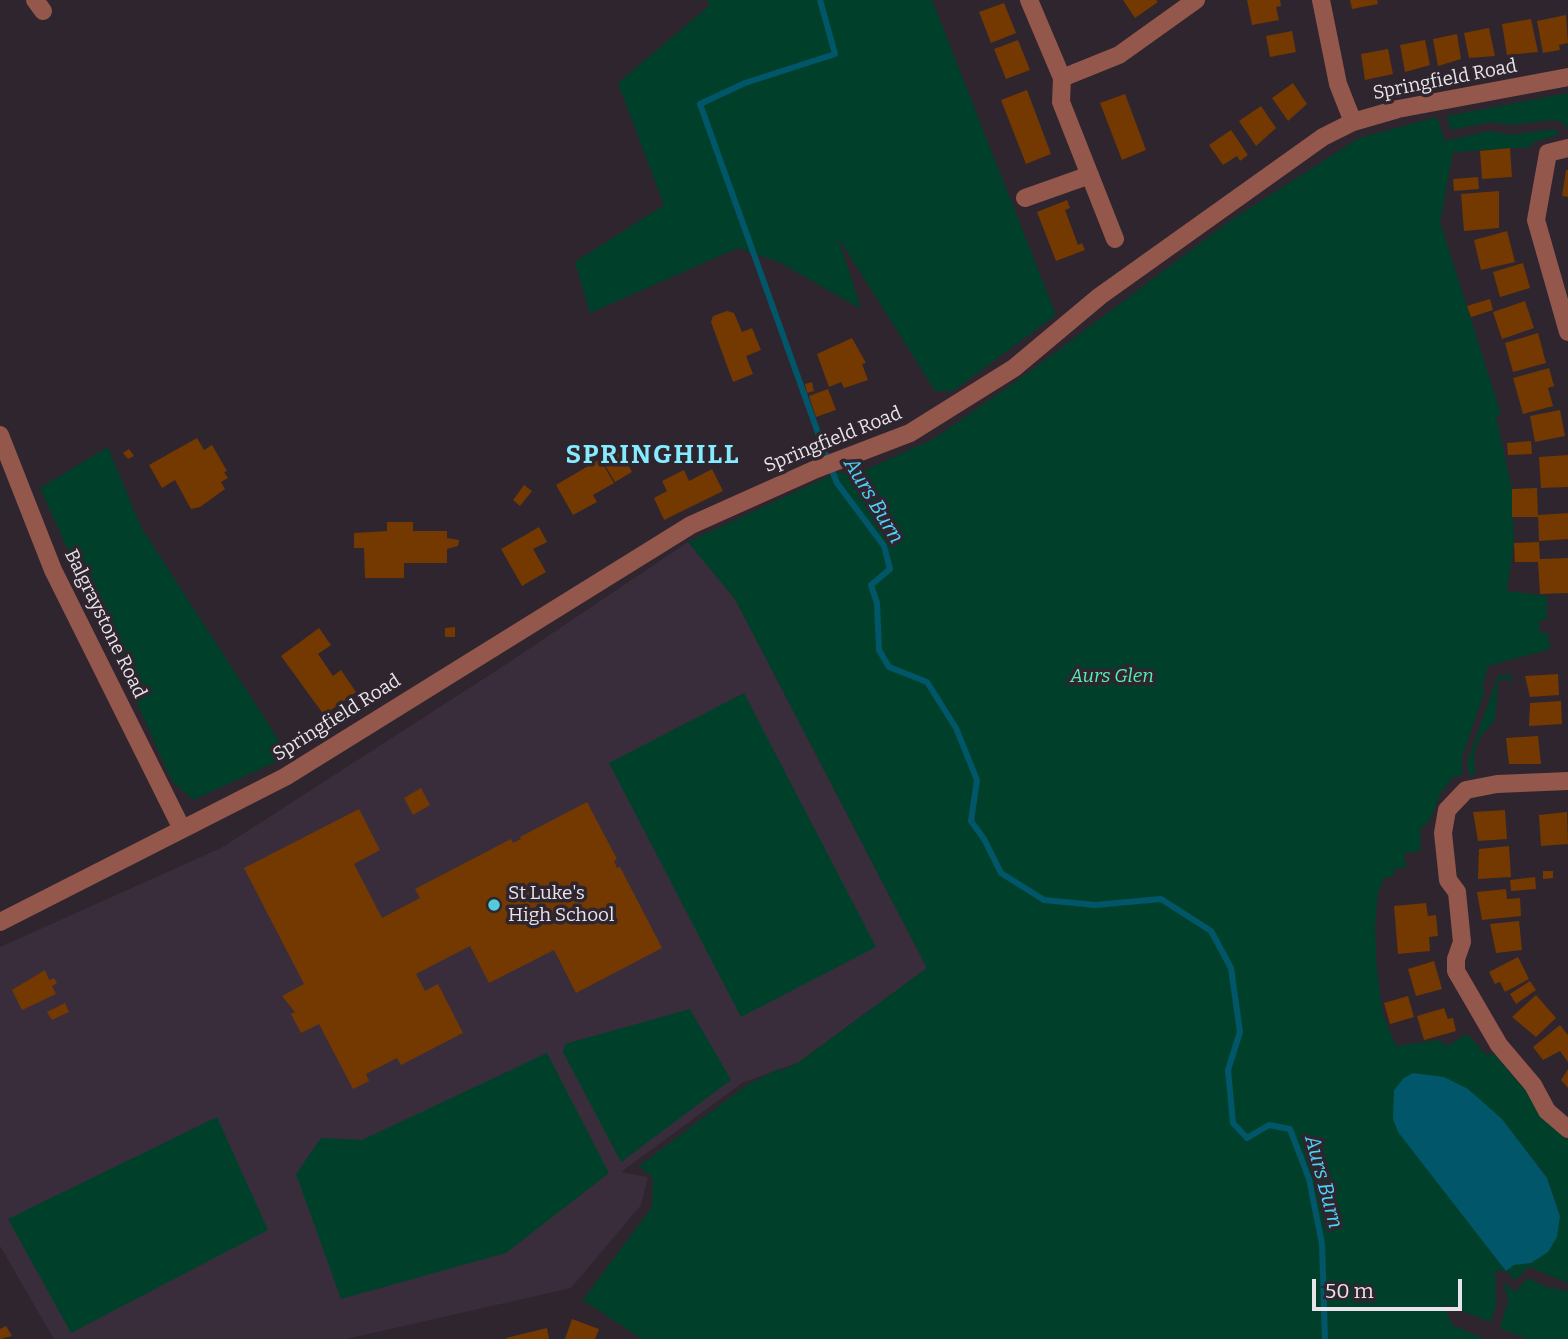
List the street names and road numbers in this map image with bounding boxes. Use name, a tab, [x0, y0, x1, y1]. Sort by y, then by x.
street label: Springfield Road	[1371, 55, 1519, 105]
street label: Springfield Road	[761, 402, 905, 478]
street label: Balgraystone Road	[59, 546, 151, 702]
street label: Springfield Road	[269, 670, 405, 766]

